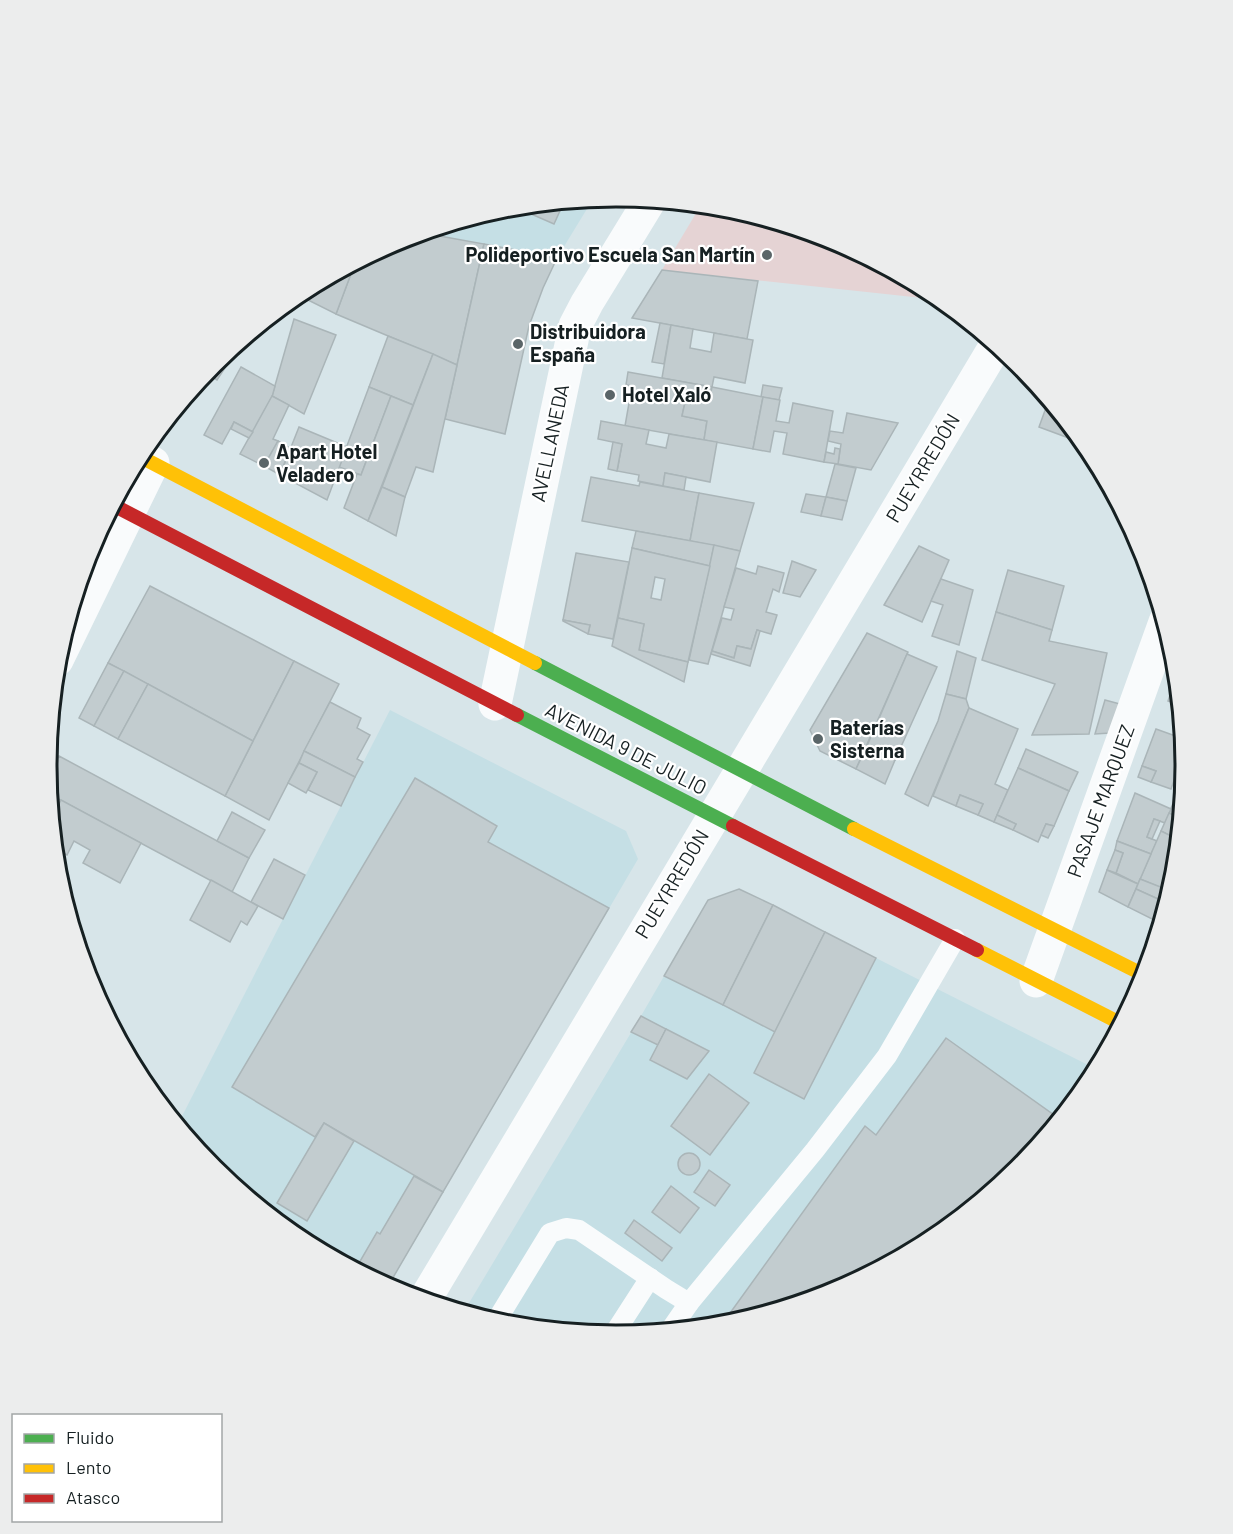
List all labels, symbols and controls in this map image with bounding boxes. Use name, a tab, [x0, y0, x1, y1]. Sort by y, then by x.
place label: Polideportivo Escuela San Martín	[466, 242, 755, 266]
marker: Polideportivo Escuela San Martín	[760, 248, 774, 262]
place label: Distribuidora España	[530, 319, 646, 366]
marker: Distribuidora España	[511, 337, 525, 351]
street label: AVELLANEDA	[525, 382, 573, 504]
place label: Hotel Xaló	[622, 382, 711, 406]
marker: Hotel Xaló	[603, 388, 617, 402]
street label: PUEYRREDÓN	[880, 409, 964, 526]
place label: Apart Hotel Veladero	[276, 439, 377, 486]
marker: Apart Hotel Veladero	[257, 456, 271, 470]
street label: AVENIDA 9 DE JULIO	[542, 697, 711, 799]
place label: Baterías Sisterna	[830, 715, 905, 762]
street label: PASAJE MARQUEZ	[1061, 721, 1139, 880]
marker: Baterías Sisterna	[811, 732, 825, 746]
street label: PUEYRREDÓN	[629, 825, 713, 942]
legend	[12, 1414, 222, 1522]
text: Fluido	[66, 1426, 114, 1448]
text: Lento	[66, 1456, 112, 1478]
text: Atasco	[66, 1486, 120, 1508]

